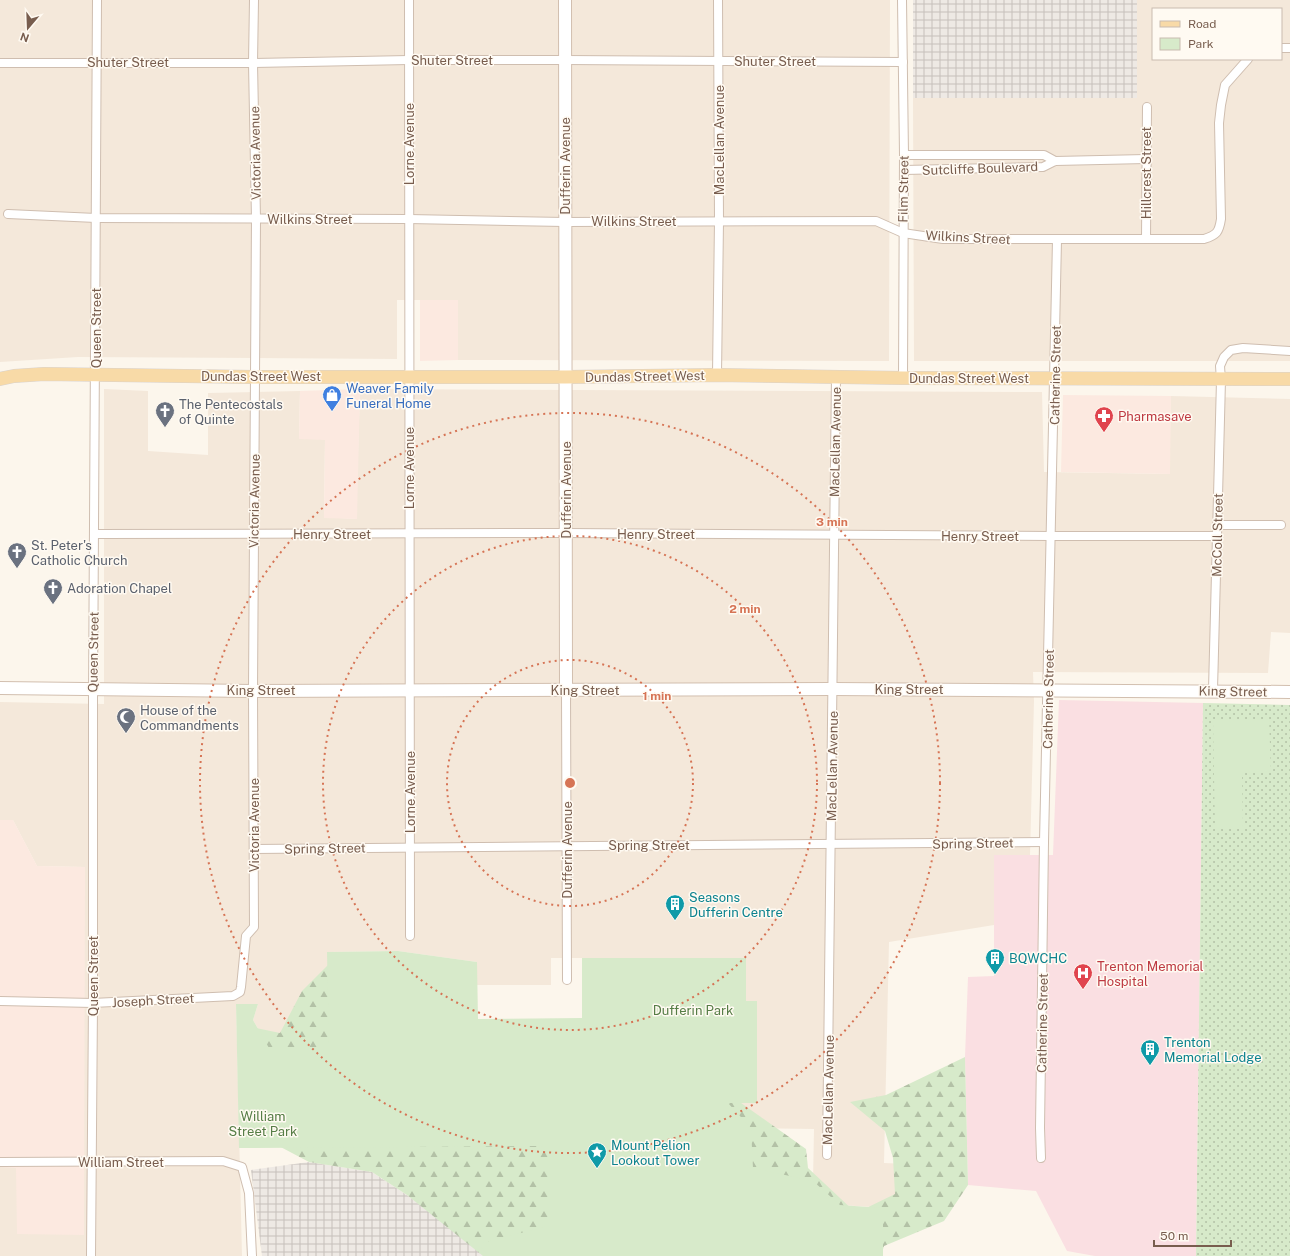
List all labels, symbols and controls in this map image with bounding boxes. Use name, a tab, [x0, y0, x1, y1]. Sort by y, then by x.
north arrow	[8, 8, 48, 48]
legend	[1152, 8, 1282, 60]
text: Road	[1188, 17, 1216, 31]
text: N	[19, 30, 31, 45]
text: Park	[1188, 37, 1214, 51]
street label: Shuter Street	[411, 53, 493, 68]
street label: Shuter Street	[734, 54, 816, 69]
street label: Shuter Street	[87, 55, 169, 70]
street label: MacLellan Avenue	[712, 85, 727, 195]
street label: Lorne Avenue	[402, 103, 417, 185]
street label: Victoria Avenue	[247, 106, 264, 200]
street label: Dufferin Avenue	[558, 117, 573, 215]
street label: Hillcrest Street	[1139, 127, 1154, 219]
street label: Film Street	[895, 155, 912, 223]
street label: Sutcliffe Boulevard	[922, 159, 1038, 178]
street label: Wilkins Street	[267, 212, 353, 227]
street label: Wilkins Street	[591, 214, 677, 229]
street label: Wilkins Street	[925, 228, 1011, 247]
street label: Queen Street	[89, 288, 104, 368]
street label: Catherine Street	[1047, 325, 1064, 425]
street label: Dundas Street West	[585, 368, 705, 385]
street label: Dundas Street West	[201, 369, 321, 384]
street label: Dundas Street West	[909, 371, 1029, 386]
place label: Weaver Family Funeral Home	[346, 381, 434, 411]
shop icon: Weaver Family Funeral Home	[321, 384, 343, 412]
street label: MacLellan Avenue	[827, 387, 844, 497]
place label: The Pentecostals of Quinte	[179, 397, 283, 427]
church icon: The Pentecostals of Quinte	[154, 400, 176, 428]
pharmacy icon: Pharmasave	[1093, 405, 1115, 433]
place label: Pharmasave	[1118, 409, 1192, 424]
street label: Lorne Avenue	[402, 427, 417, 509]
street label: Dufferin Avenue	[559, 441, 574, 539]
street label: Victoria Avenue	[246, 454, 263, 548]
street label: McColl Street	[1209, 493, 1226, 577]
text: 3 min	[816, 515, 848, 529]
street label: Henry Street	[293, 527, 371, 542]
street label: Henry Street	[617, 527, 695, 542]
street label: Henry Street	[941, 529, 1019, 544]
place label: St. Peter's Catholic Church	[31, 538, 127, 568]
church icon: St. Peter's Catholic Church	[6, 541, 28, 569]
church icon: Adoration Chapel	[42, 577, 64, 605]
place label: Adoration Chapel	[67, 581, 172, 596]
text: 2 min	[729, 602, 761, 616]
street label: Queen Street	[85, 612, 102, 692]
street label: Catherine Street	[1040, 649, 1057, 749]
street label: King Street	[875, 682, 943, 697]
street label: King Street	[227, 683, 295, 698]
street label: King Street	[551, 683, 619, 698]
street label: King Street	[1198, 683, 1268, 700]
text: 1 min	[643, 689, 671, 703]
place label: House of the Commandments	[140, 703, 239, 733]
mosque icon: House of the Commandments	[115, 706, 137, 734]
street label: MacLellan Avenue	[824, 711, 841, 821]
street label: Lorne Avenue	[403, 751, 418, 833]
centre of rings	[563, 776, 577, 790]
street label: Victoria Avenue	[247, 778, 262, 872]
street label: Dufferin Avenue	[560, 801, 575, 899]
street label: Spring Street	[932, 835, 1014, 852]
street label: Spring Street	[608, 838, 690, 853]
street label: Spring Street	[284, 840, 366, 857]
place label: Seasons Dufferin Centre	[689, 890, 783, 920]
building icon: Seasons Dufferin Centre	[664, 893, 686, 921]
street label: Queen Street	[86, 936, 101, 1016]
building icon: BQWCHC	[984, 947, 1006, 975]
place label: BQWCHC	[1009, 951, 1067, 966]
place label: Trenton Memorial Hospital	[1097, 959, 1204, 989]
hospital icon: Trenton Memorial Hospital	[1072, 962, 1094, 990]
street label: Catherine Street	[1034, 973, 1051, 1073]
street label: Joseph Street	[111, 991, 195, 1010]
park label: Dufferin Park	[653, 1003, 733, 1018]
street label: MacLellan Avenue	[820, 1035, 837, 1145]
place label: Trenton Memorial Lodge	[1164, 1035, 1262, 1065]
building icon: Trenton Memorial Lodge	[1139, 1038, 1161, 1066]
park label: William Street Park	[229, 1109, 297, 1139]
place label: Mount Pelion Lookout Tower	[611, 1138, 700, 1168]
place icon: Mount Pelion Lookout Tower	[586, 1141, 608, 1169]
street label: William Street	[78, 1155, 164, 1170]
scale bar	[1154, 1222, 1231, 1248]
text: 50 m	[1160, 1229, 1188, 1243]

